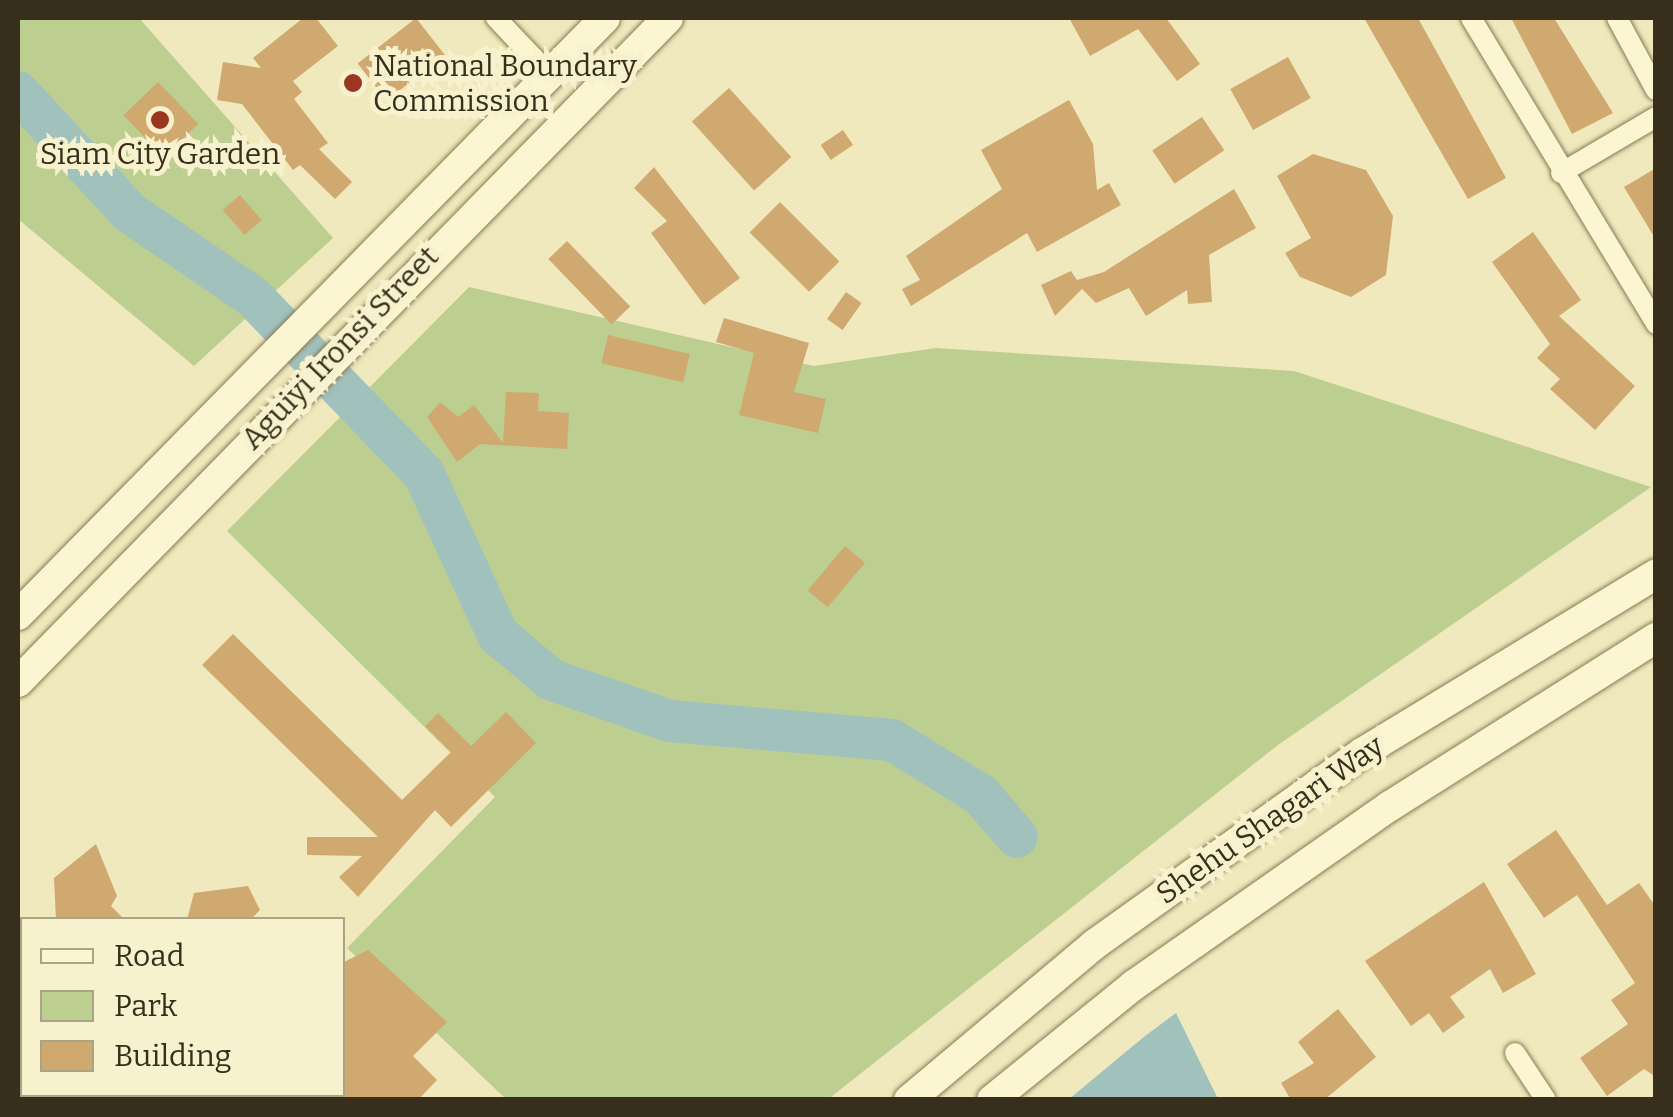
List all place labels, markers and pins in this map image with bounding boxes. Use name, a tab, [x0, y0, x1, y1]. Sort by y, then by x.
place label: National Boundary Commission	[373, 48, 637, 118]
marker: National Boundary Commission	[342, 72, 364, 94]
marker: Siam City Garden	[149, 109, 171, 131]
place label: Siam City Garden	[40, 136, 280, 172]

